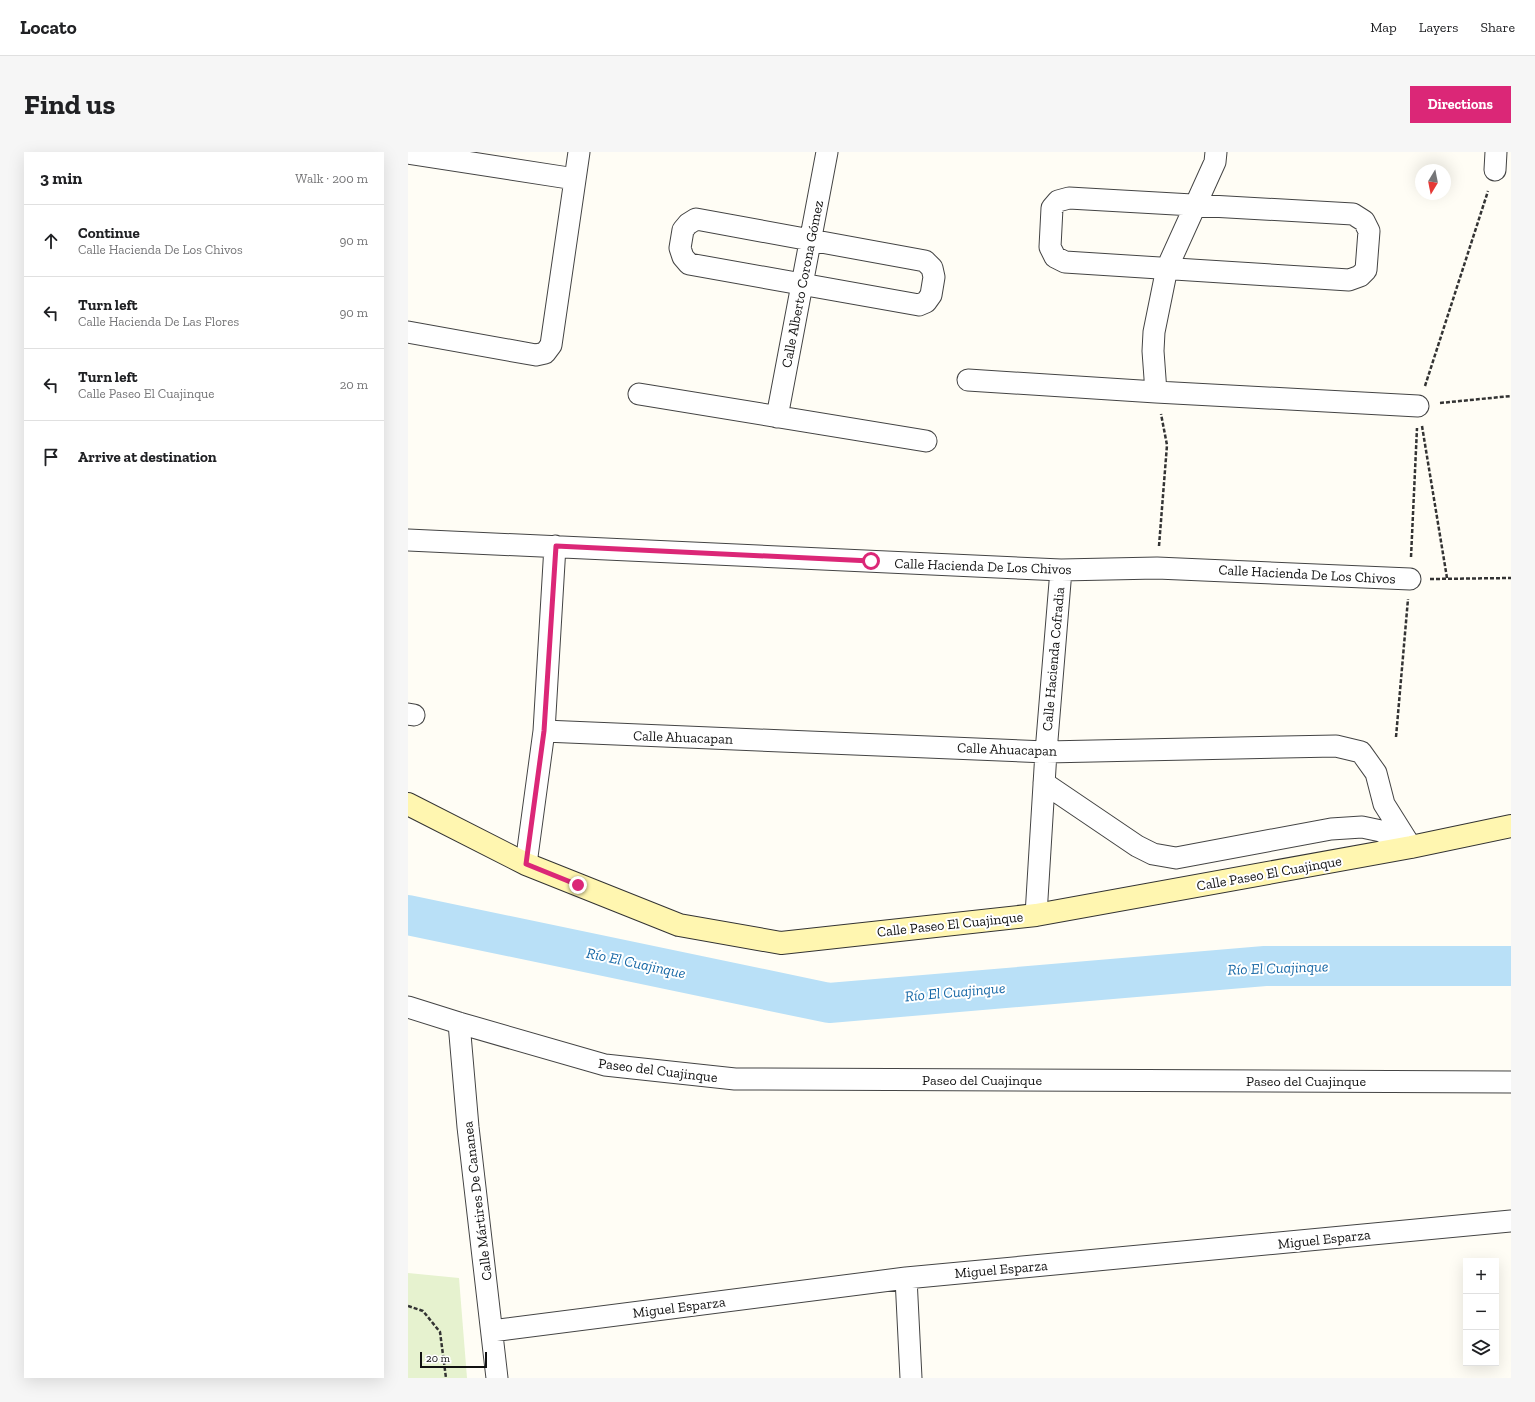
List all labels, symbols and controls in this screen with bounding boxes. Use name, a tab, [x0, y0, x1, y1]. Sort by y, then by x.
text: Locato	[20, 16, 77, 39]
text: Map	[1370, 19, 1397, 36]
text: Layers	[1419, 19, 1458, 36]
text: Share	[1480, 19, 1515, 36]
button: Directions	[1410, 86, 1511, 123]
text: Find us	[24, 88, 115, 121]
north arrow	[1415, 164, 1451, 200]
text: 3 min	[40, 168, 82, 188]
text: Walk · 200 m	[295, 171, 368, 186]
street label: Calle Alberto Corona Gómez	[778, 198, 827, 369]
text: Continue	[78, 224, 140, 242]
icon: ahead	[40, 230, 62, 252]
text: 90 m	[339, 233, 368, 248]
text: Calle Hacienda De Los Chivos	[78, 242, 243, 257]
text: Turn left	[78, 296, 138, 314]
icon: left	[40, 302, 62, 324]
text: 90 m	[339, 305, 368, 320]
text: Calle Hacienda De Las Flores	[78, 314, 239, 329]
text: Turn left	[78, 368, 138, 386]
icon: left	[40, 374, 62, 396]
text: 20 m	[340, 377, 368, 392]
text: Calle Paseo El Cuajinque	[78, 386, 214, 401]
icon: arrive	[40, 446, 62, 468]
text: Arrive at destination	[78, 448, 217, 466]
route start	[862, 552, 880, 570]
street label: Calle Hacienda De Los Chivos	[894, 555, 1072, 578]
street label: Calle Hacienda De Los Chivos	[1218, 561, 1396, 588]
street label: Calle Hacienda Cofradia	[1039, 586, 1068, 732]
street label: Calle Ahuacapan	[633, 727, 733, 748]
street label: Calle Ahuacapan	[957, 739, 1057, 760]
street label: Calle Paseo El Cuajinque	[1195, 852, 1343, 895]
route end	[569, 876, 587, 894]
street label: Calle Paseo El Cuajinque	[876, 908, 1024, 941]
water label: Río El Cuajinque	[585, 944, 687, 982]
water label: Río El Cuajinque	[1227, 957, 1329, 979]
water label: Río El Cuajinque	[904, 979, 1006, 1005]
street label: Paseo del Cuajinque	[597, 1055, 719, 1086]
street label: Paseo del Cuajinque	[922, 1072, 1042, 1089]
street label: Paseo del Cuajinque	[1246, 1073, 1366, 1090]
street label: Calle Mártires De Cananea	[459, 1120, 496, 1282]
street label: Miguel Esparza	[1277, 1226, 1372, 1253]
street label: Miguel Esparza	[954, 1257, 1048, 1282]
map controls	[1463, 1258, 1499, 1366]
button: +	[1463, 1258, 1499, 1294]
street label: Miguel Esparza	[632, 1293, 727, 1322]
button: −	[1463, 1294, 1499, 1330]
button: layers	[1463, 1330, 1499, 1366]
scale bar	[420, 1350, 487, 1369]
text: 20 m	[426, 1352, 450, 1365]

